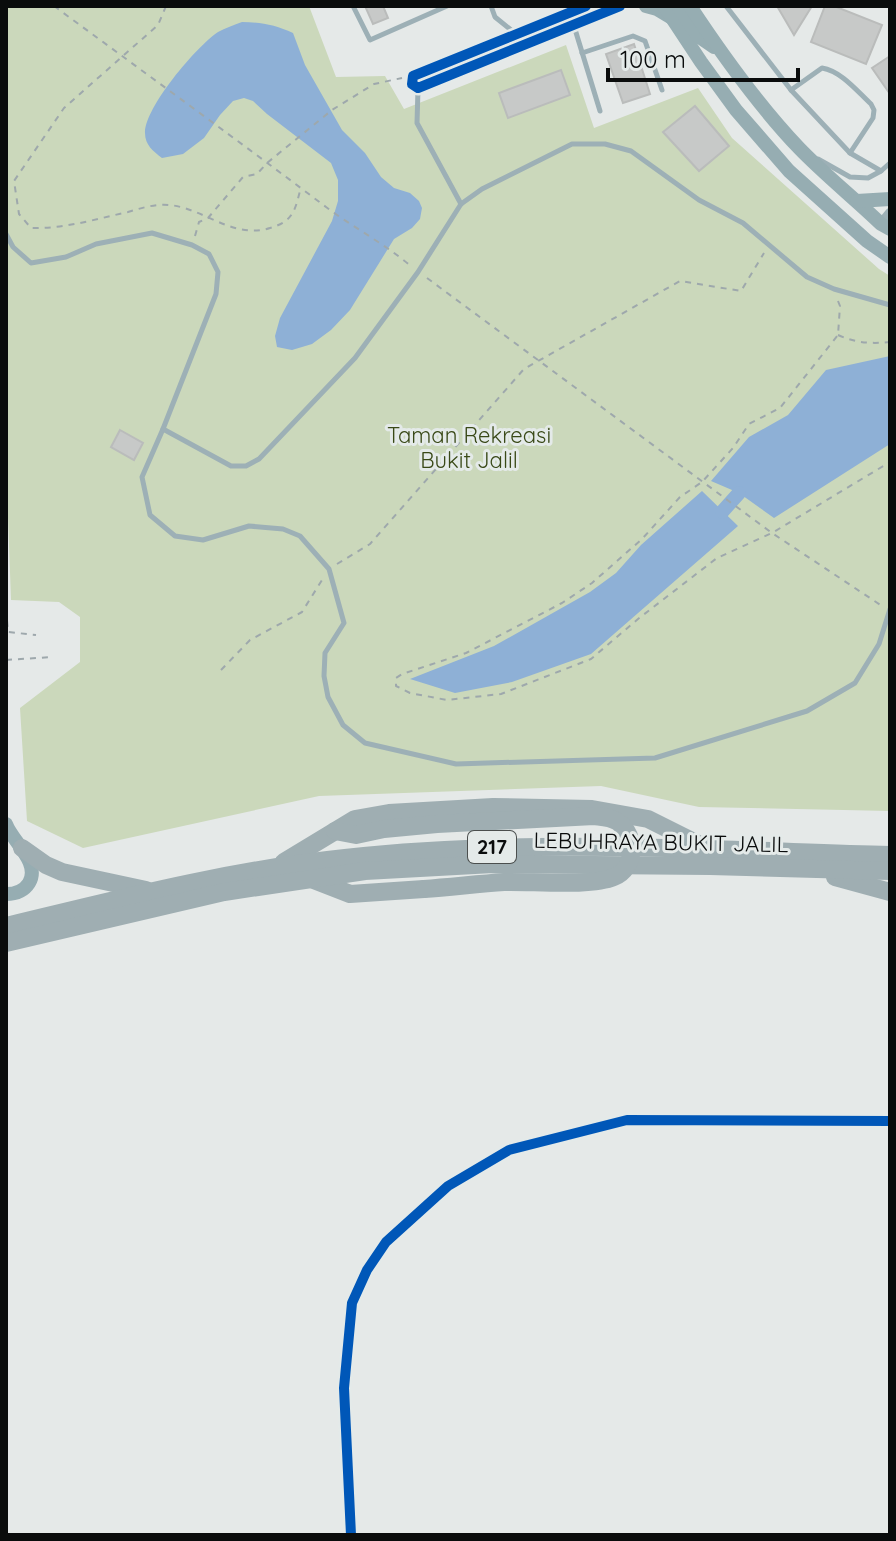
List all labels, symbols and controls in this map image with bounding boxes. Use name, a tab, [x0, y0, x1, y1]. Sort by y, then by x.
scale bar	[608, 32, 798, 82]
text: 100 m	[620, 44, 686, 74]
park label: Taman Rekreasi Bukit Jalil	[387, 421, 551, 474]
street label: LEBUHRAYA BUKIT JALIL	[533, 826, 789, 858]
road number: 217	[468, 831, 516, 863]

